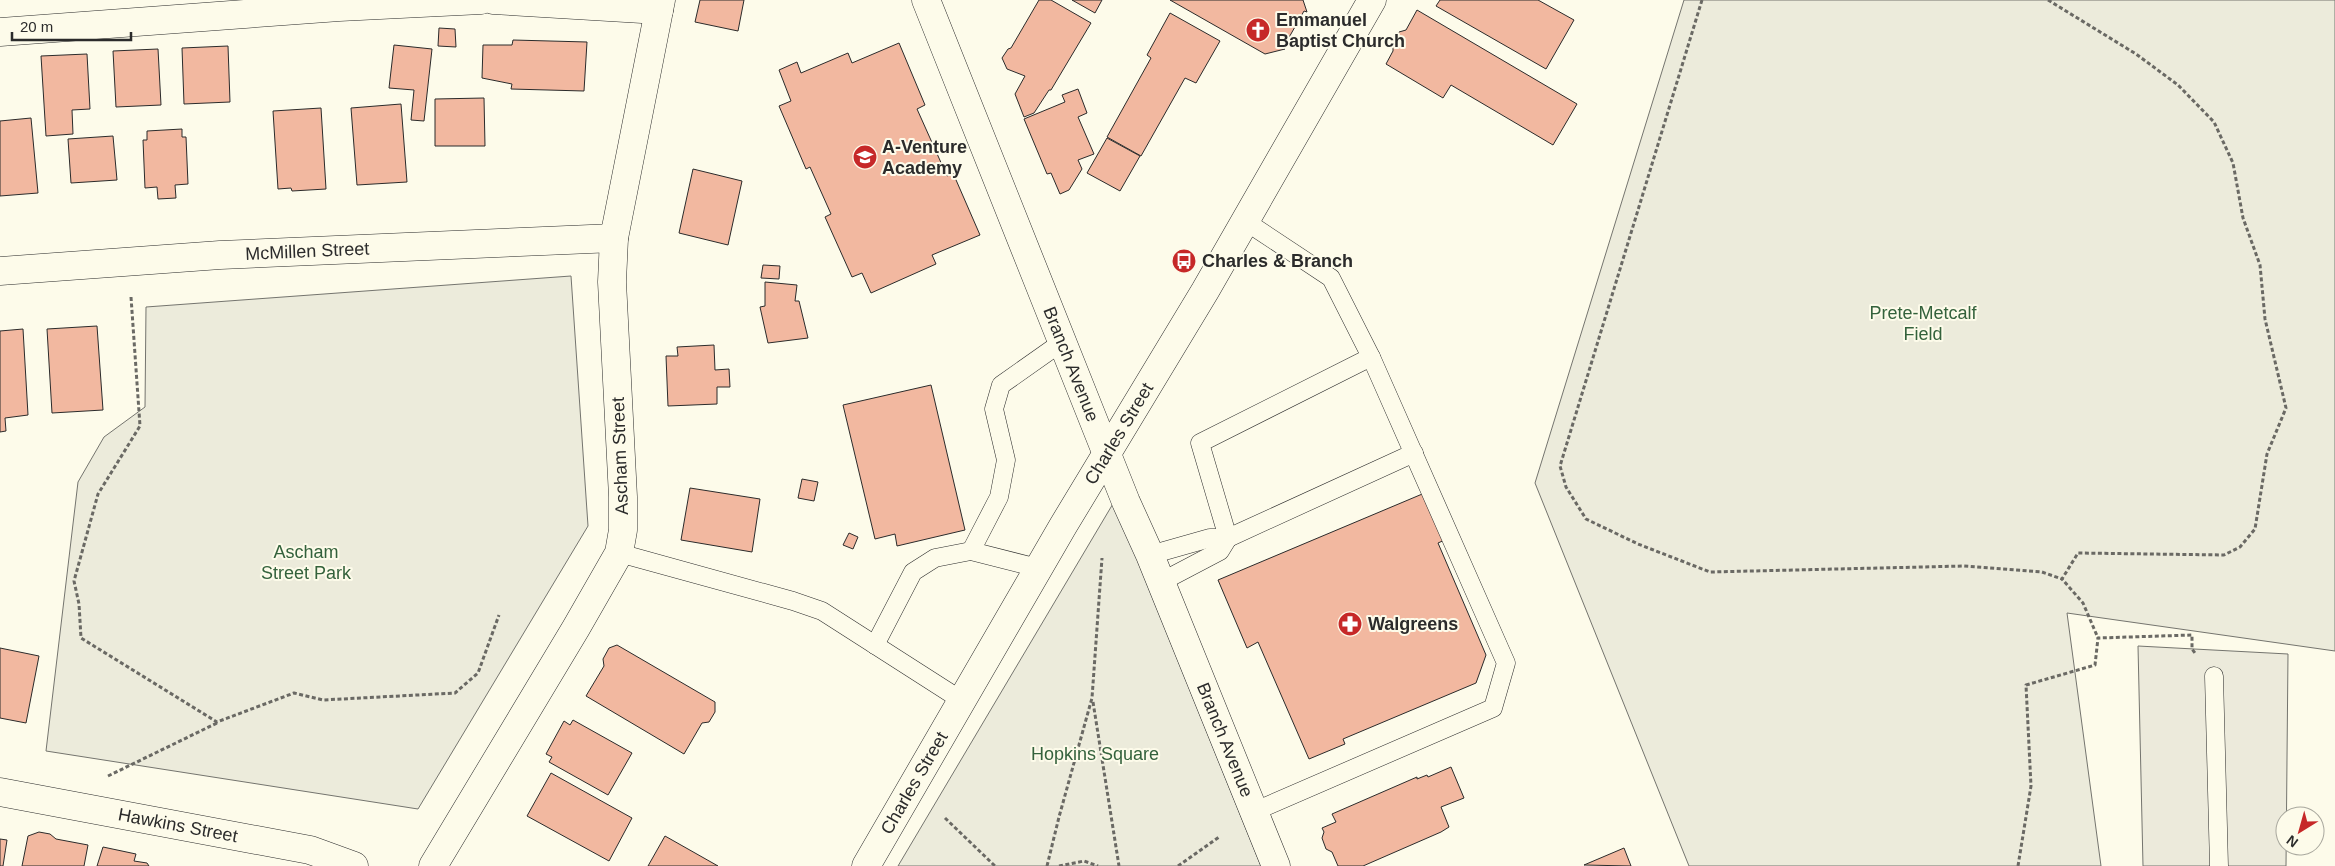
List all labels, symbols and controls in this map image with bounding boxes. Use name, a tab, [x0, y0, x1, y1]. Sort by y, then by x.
scale bar	[12, 10, 131, 42]
place label: Emmanuel Baptist Church	[1276, 10, 1405, 51]
church icon: Emmanuel Baptist Church	[1245, 17, 1271, 43]
text: 20 m	[20, 18, 53, 35]
place label: A-Venture Academy	[882, 137, 967, 178]
school or university icon: A-Venture Academy	[852, 144, 878, 170]
street label: McMillen Street	[245, 239, 370, 264]
bus stop icon: Charles & Branch	[1171, 248, 1197, 274]
place label: Charles & Branch	[1202, 251, 1353, 271]
park label: Prete-Metcalf Field	[1869, 303, 1978, 344]
street label: Branch Avenue	[1039, 304, 1103, 424]
street label: Charles Street	[1081, 379, 1157, 488]
street label: Ascham Street	[608, 397, 632, 515]
park label: Ascham Street Park	[261, 542, 352, 583]
pharmacy icon: Walgreens	[1337, 611, 1363, 637]
place label: Walgreens	[1368, 614, 1458, 634]
street label: Branch Avenue	[1193, 680, 1257, 800]
street label: Charles Street	[877, 728, 952, 838]
park label: Hopkins Square	[1031, 744, 1159, 764]
street label: Hawkins Street	[117, 804, 239, 846]
north arrow	[2275, 806, 2325, 856]
text: N	[2283, 832, 2301, 851]

